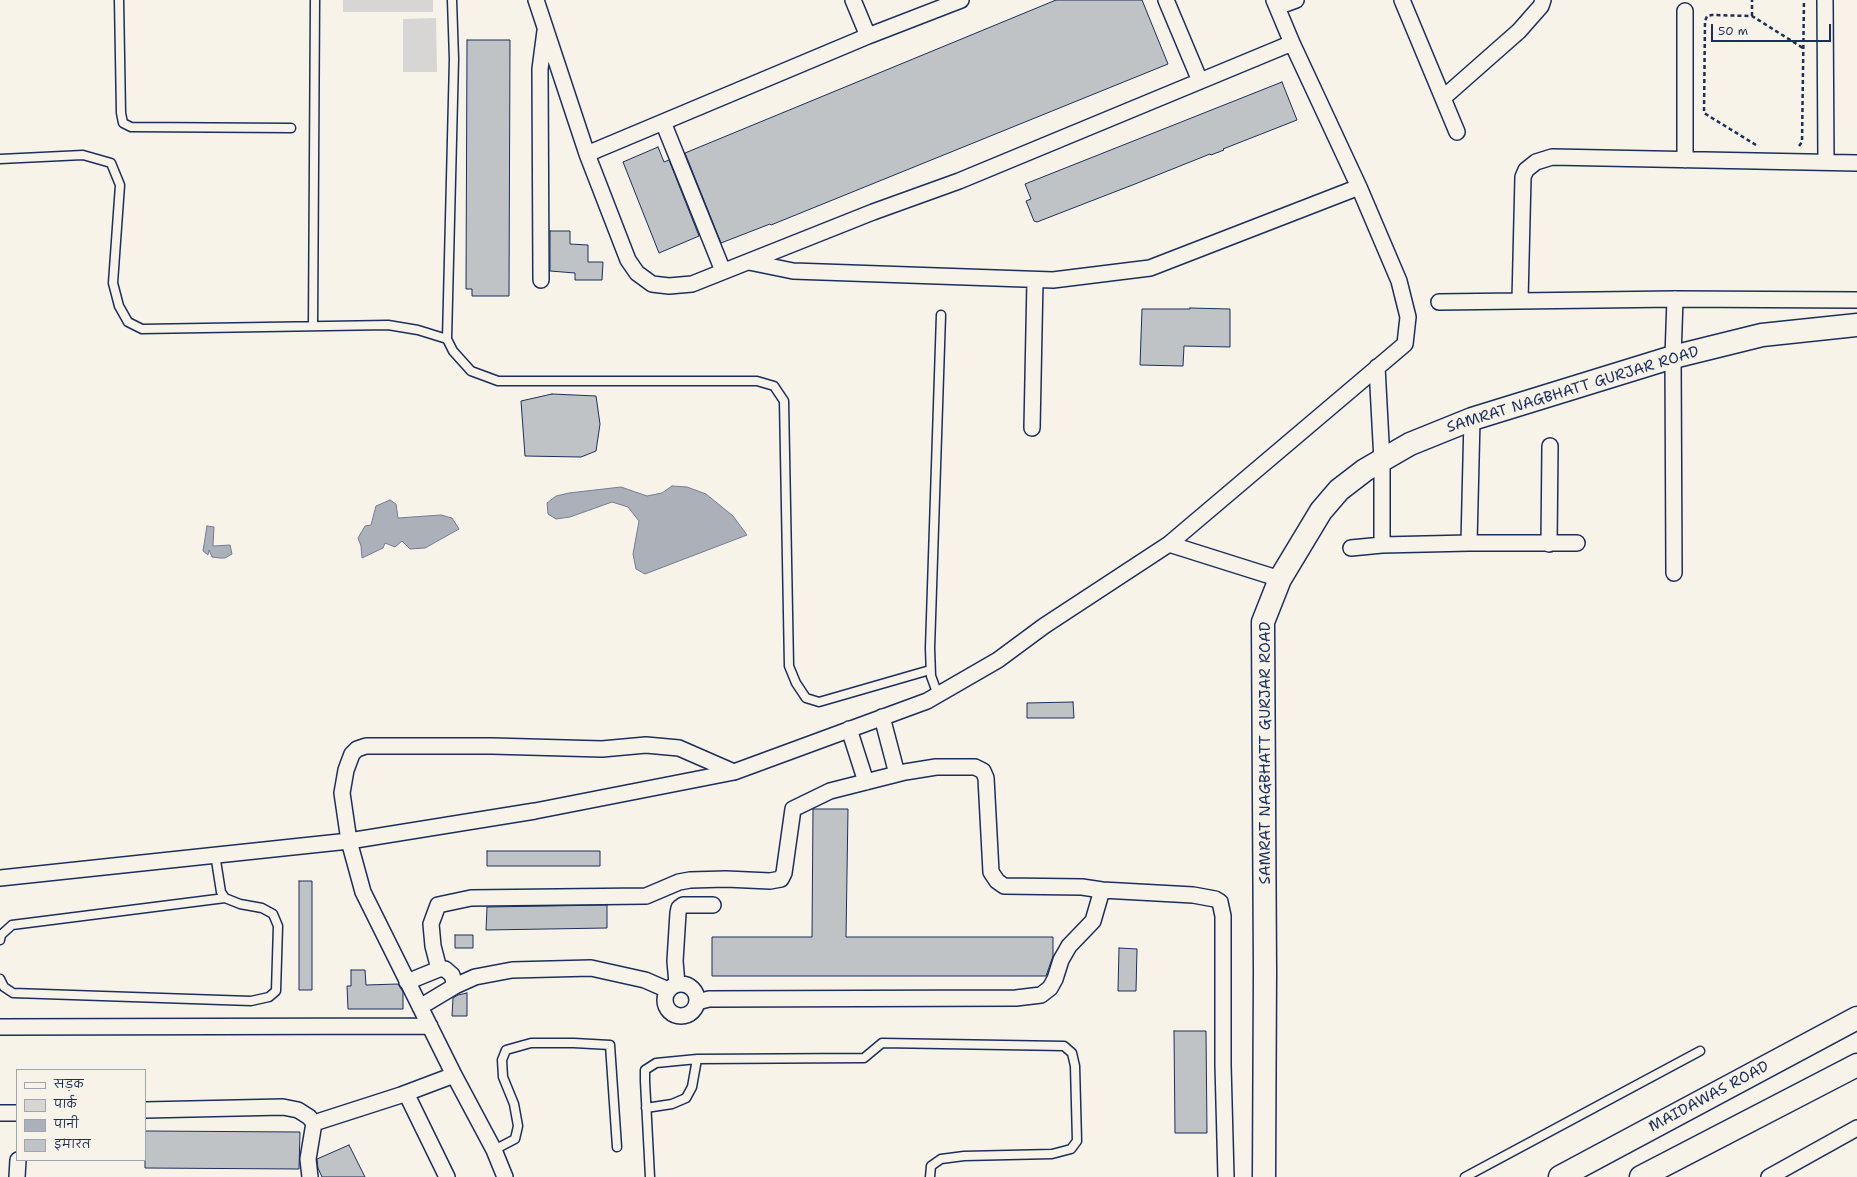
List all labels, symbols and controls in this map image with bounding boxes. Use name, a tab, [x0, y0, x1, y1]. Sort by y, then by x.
scale bar	[1713, 16, 1833, 42]
text: 50 m	[1718, 23, 1748, 39]
street label: SAMRAT NAGBHATT GURJAR ROAD	[1445, 343, 1701, 437]
street label: SAMRAT NAGBHATT GURJAR ROAD	[1257, 622, 1275, 884]
street label: MAIDAWAS ROAD	[1646, 1058, 1772, 1136]
legend	[16, 1069, 146, 1161]
text: सड़क	[54, 1076, 84, 1092]
text: पार्क	[54, 1096, 77, 1112]
text: पानी	[54, 1116, 79, 1132]
text: इमारत	[54, 1136, 91, 1152]

